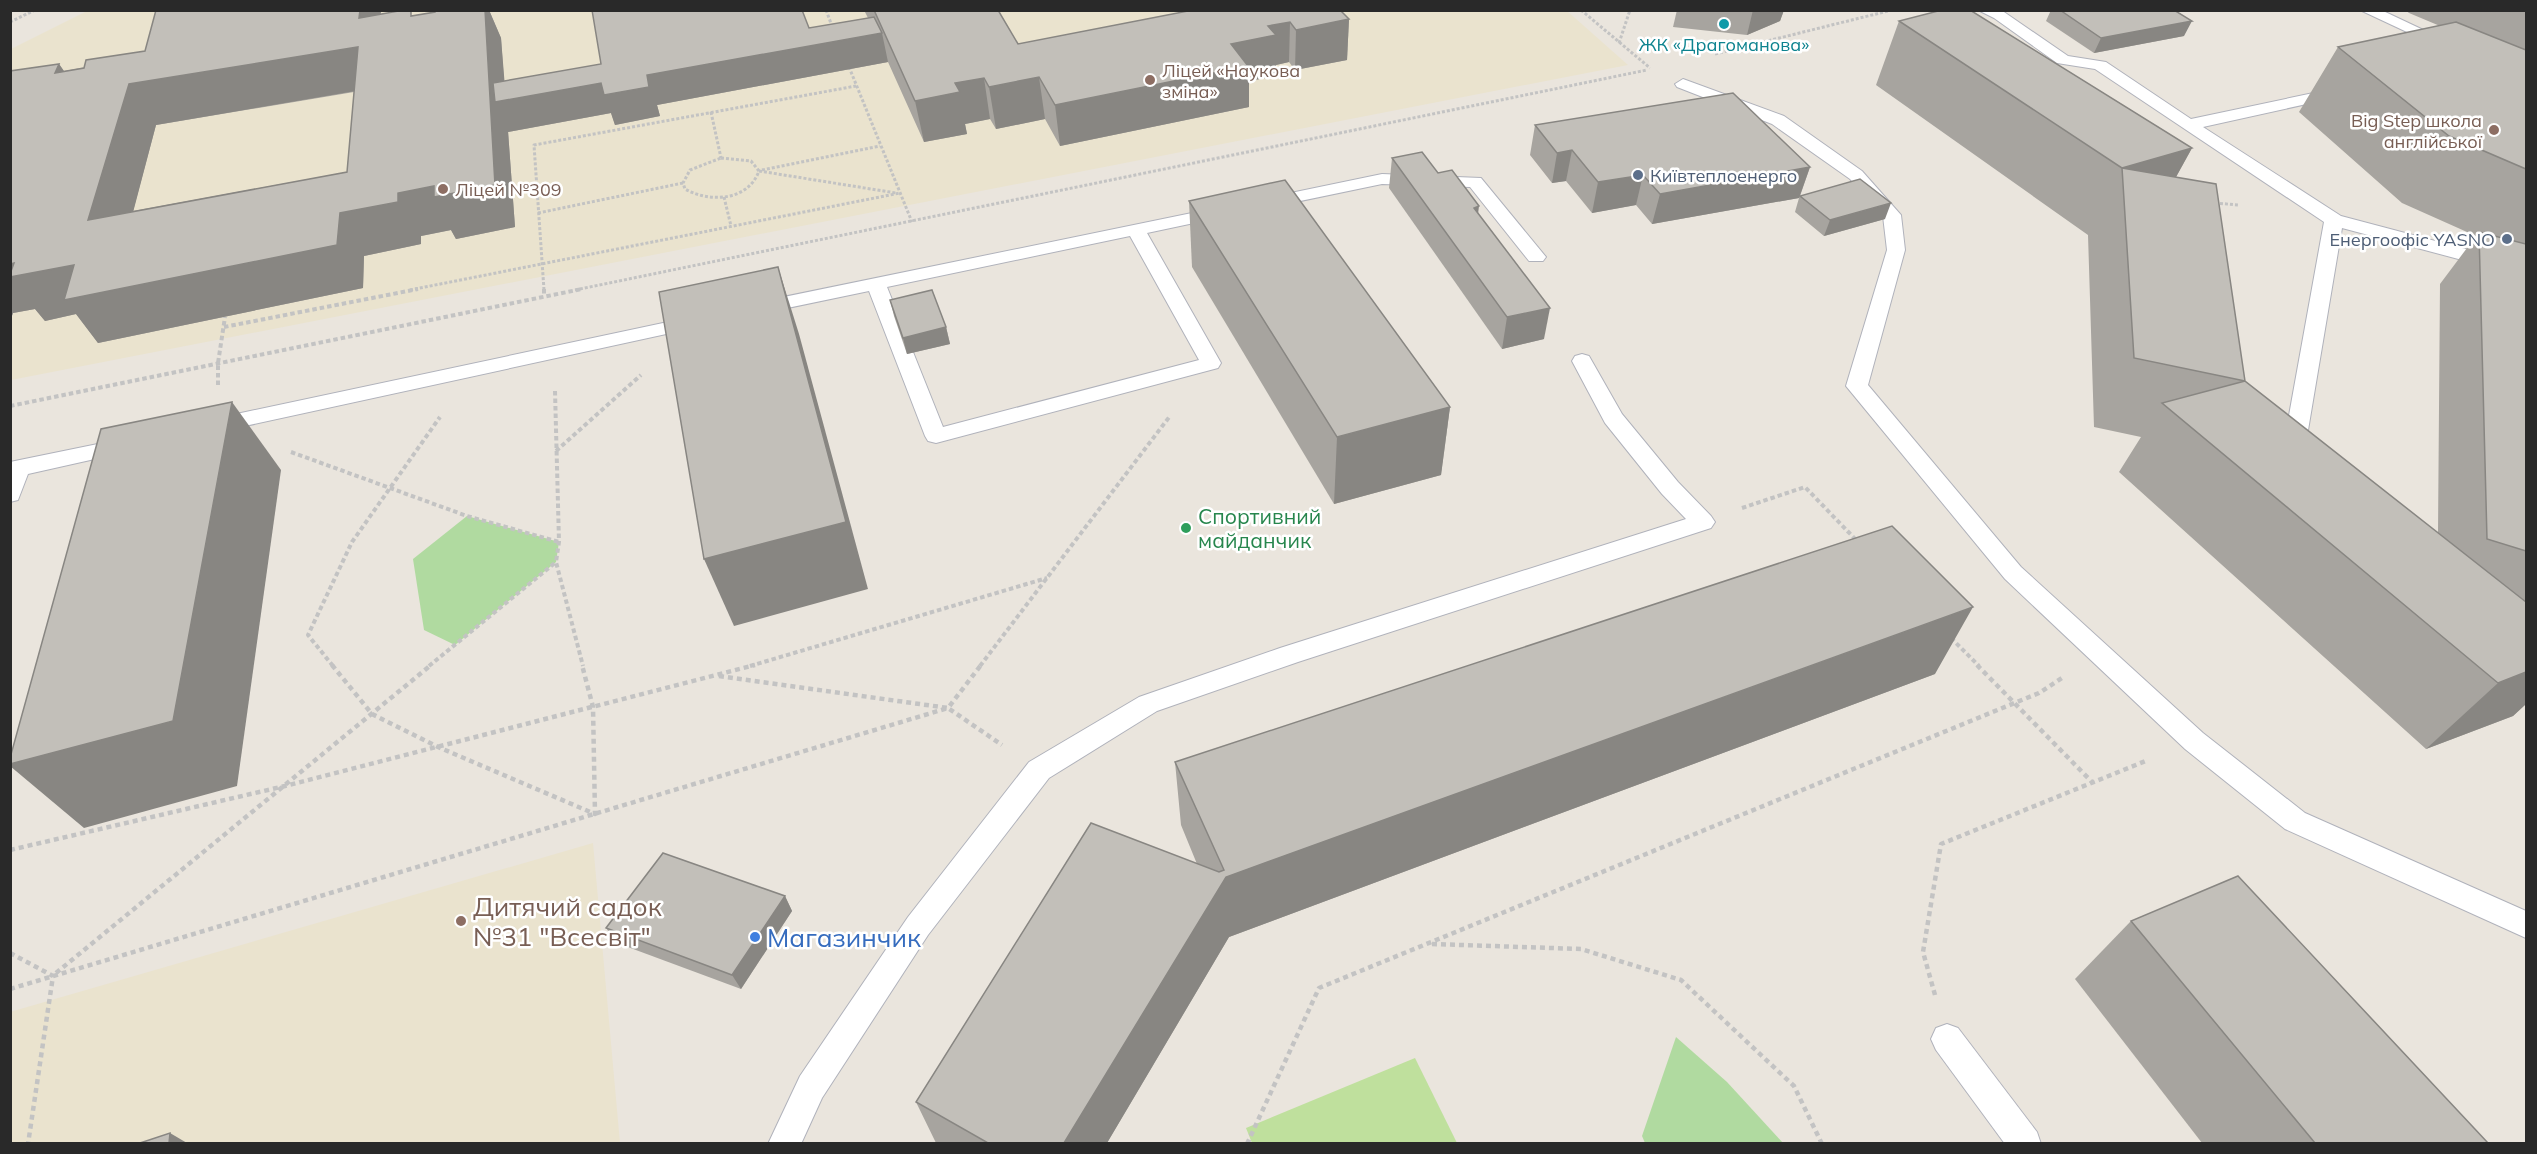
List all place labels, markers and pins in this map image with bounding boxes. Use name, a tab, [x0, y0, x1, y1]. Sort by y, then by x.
marker: ЖК «Драгоманова»	[1717, 17, 1731, 31]
place label: ЖК «Драгоманова»	[1639, 33, 1809, 56]
place label: Ліцей «Наукова зміна»	[1162, 59, 1300, 103]
marker: Ліцей «Наукова зміна»	[1143, 73, 1157, 87]
place label: Big Step школа англiйськоï	[2351, 109, 2483, 153]
marker: Big Step школа англiйськоï	[2487, 123, 2501, 137]
place label: Київтеплоенерго	[1650, 164, 1797, 187]
marker: Київтеплоенерго	[1631, 168, 1645, 182]
place label: Ліцей №309	[455, 178, 562, 201]
marker: Ліцей №309	[436, 182, 450, 196]
place label: Енергоофіс YASNO	[2329, 228, 2495, 251]
marker: Енергоофіс YASNO	[2500, 232, 2514, 246]
place label: Спортивний майданчик	[1198, 503, 1321, 553]
marker: Спортивний майданчик	[1179, 521, 1193, 535]
place label: Дитячий садок №31 "Всесвіт"	[473, 890, 662, 953]
marker: Дитячий садок №31 "Всесвіт"	[454, 914, 468, 928]
place label: Магазинчик	[767, 921, 921, 954]
marker: Магазинчик	[748, 930, 762, 944]

